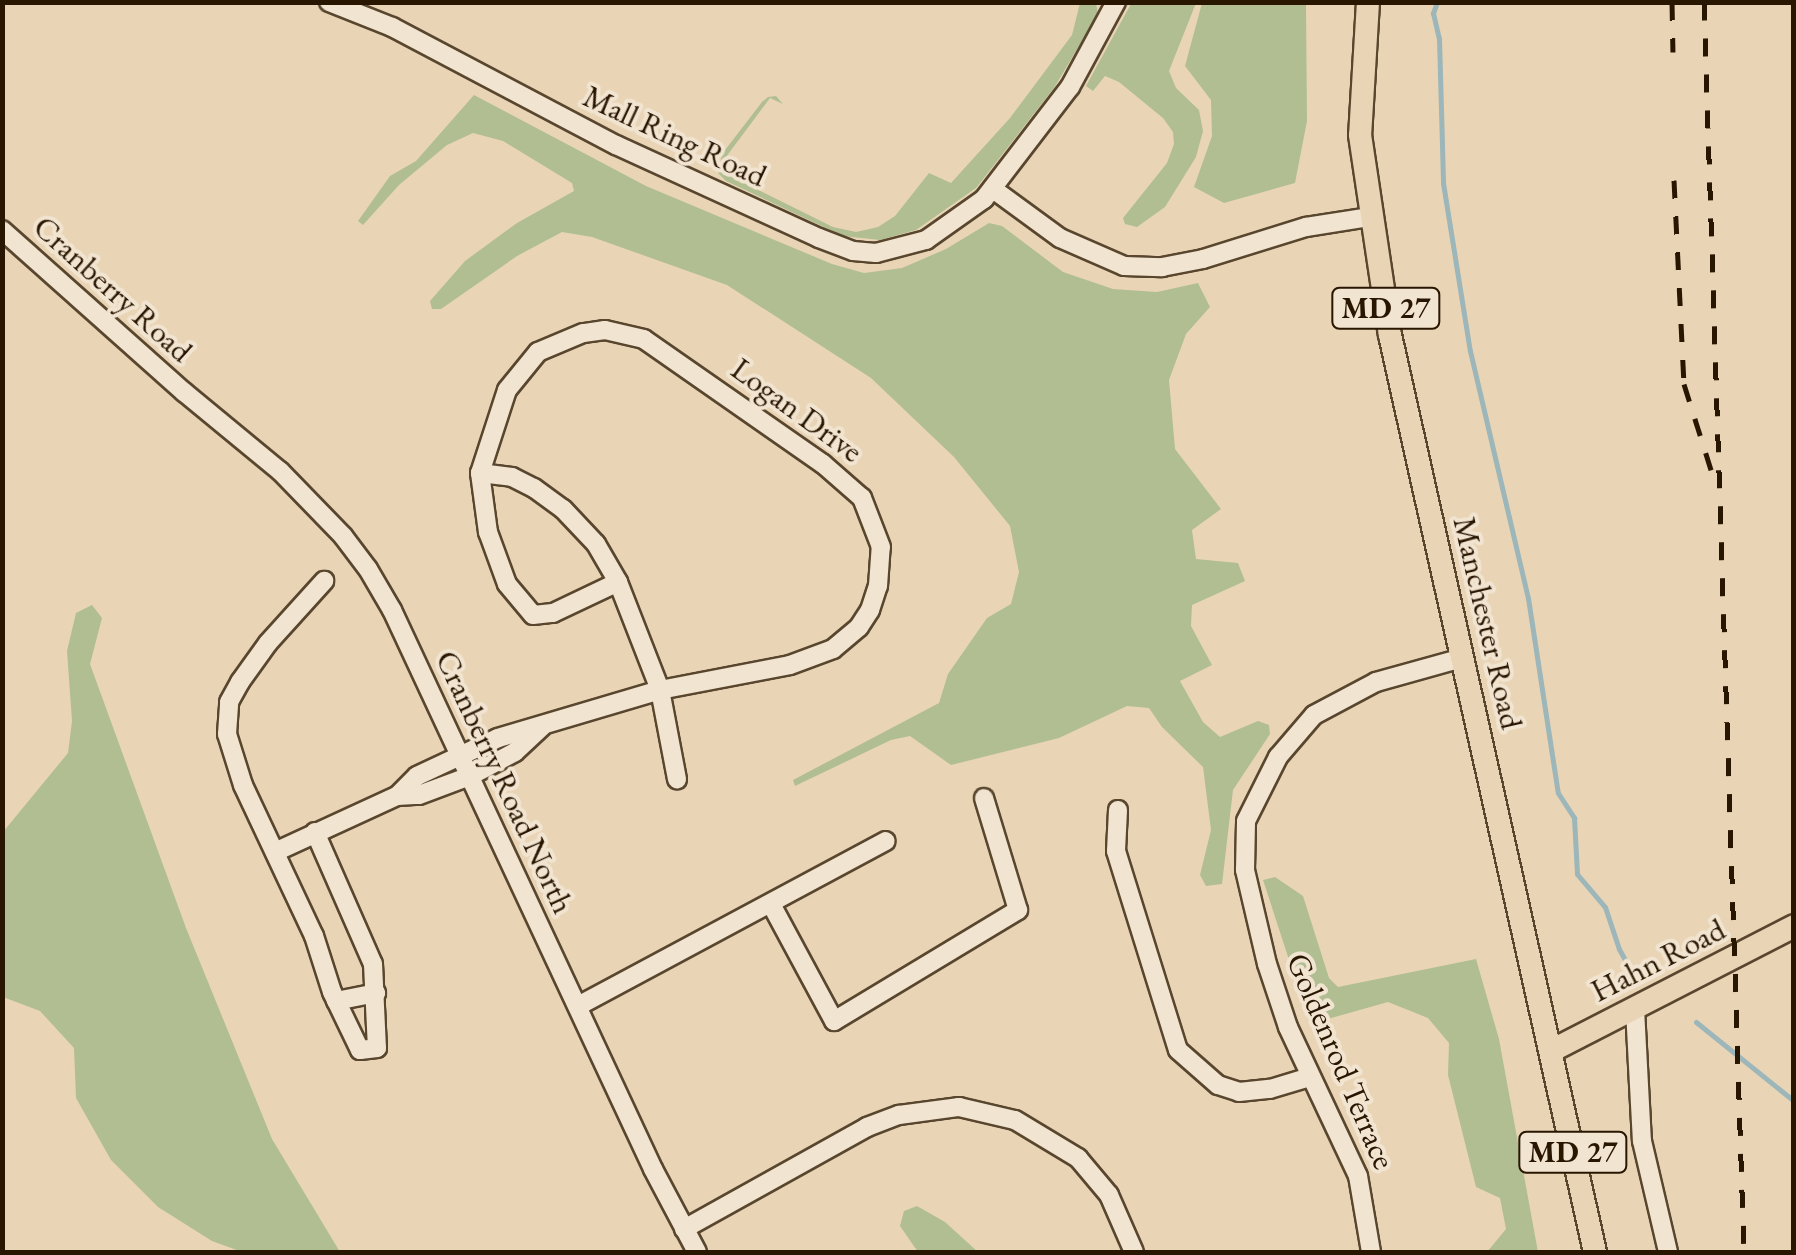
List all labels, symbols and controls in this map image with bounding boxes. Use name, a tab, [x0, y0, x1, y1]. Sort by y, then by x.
street label: Mall Ring Road	[577, 77, 773, 195]
street label: Cranberry Road	[26, 208, 200, 370]
road number: MD 27	[1331, 283, 1441, 333]
street label: Logan Drive	[724, 350, 870, 470]
street label: Manchester Road	[1445, 513, 1531, 733]
street label: Cranberry Road North	[427, 644, 583, 920]
street label: Hahn Road	[1584, 910, 1732, 1010]
street label: Goldenrod Terrace	[1278, 947, 1404, 1175]
road number: MD 27	[1518, 1127, 1628, 1177]

